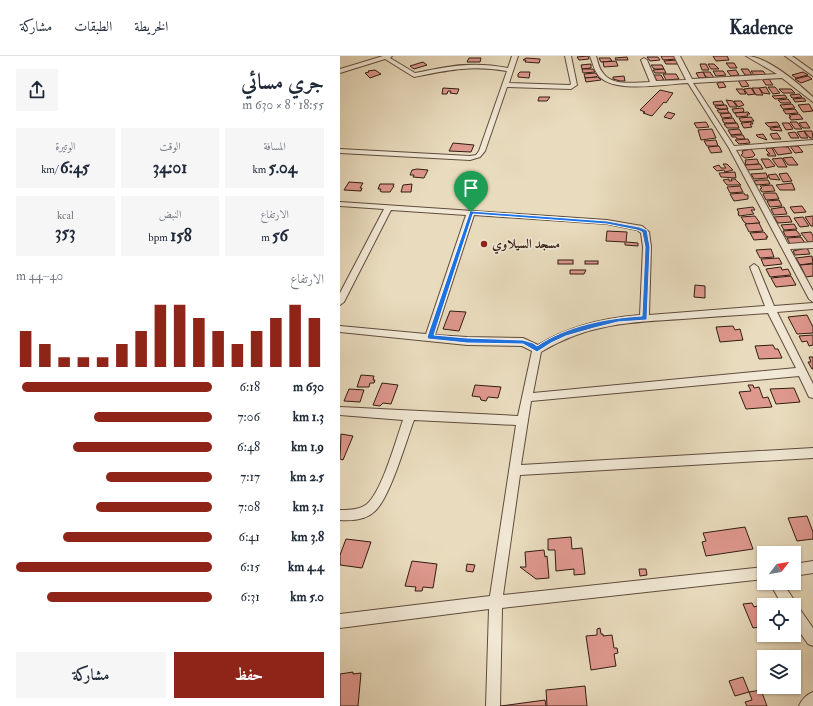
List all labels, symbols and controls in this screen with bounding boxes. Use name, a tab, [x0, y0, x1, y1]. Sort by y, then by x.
text: Kadence	[729, 16, 793, 40]
text: مشاركة	[20, 18, 52, 35]
text: الطبقات	[74, 18, 112, 35]
text: الخريطة	[134, 18, 168, 35]
text: جري مسائي	[241, 68, 324, 96]
button: share	[16, 69, 58, 111]
text: 18:55 · 8 × 630 m	[242, 97, 324, 113]
text: الوتيرة	[55, 140, 75, 153]
text: الوقت	[159, 140, 181, 153]
text: المسافة	[263, 140, 286, 153]
text: 6:45	[60, 157, 90, 178]
text: 34:01	[153, 157, 187, 178]
text: 5.04	[269, 157, 297, 178]
text: /km	[41, 163, 60, 176]
text: km	[252, 163, 269, 176]
pin	[454, 171, 488, 212]
icon: arrive	[460, 177, 482, 199]
text: النبض	[159, 208, 181, 221]
text: الارتفاع	[260, 208, 289, 221]
text: kcal	[57, 209, 74, 222]
text: 353	[55, 222, 76, 243]
text: 158	[170, 225, 192, 246]
text: 56	[272, 225, 288, 246]
text: bpm	[148, 231, 170, 244]
text: m	[261, 231, 272, 244]
place label: مسجد السيلاوي	[492, 236, 560, 255]
marker: مسجد السيلاوي	[479, 239, 489, 249]
text: 40–44 m	[16, 268, 63, 284]
text: الارتفاع	[290, 271, 324, 287]
text: 6:18	[239, 379, 260, 395]
text: 630 m	[293, 379, 324, 395]
text: 7:06	[238, 409, 260, 425]
text: 1.3 km	[293, 409, 324, 425]
text: 6:48	[237, 439, 260, 455]
text: 1.9 km	[291, 439, 324, 455]
text: 7:17	[240, 469, 260, 485]
text: 2.5 km	[290, 469, 324, 485]
text: 7:08	[238, 499, 260, 515]
text: 3.1 km	[293, 499, 324, 515]
text: 6:41	[239, 529, 260, 545]
text: 3.8 km	[291, 529, 324, 545]
north arrow	[757, 546, 801, 590]
map controls	[757, 546, 801, 694]
text: 6:15	[240, 559, 260, 575]
text: 4.4 km	[288, 559, 324, 575]
text: 6:31	[241, 589, 260, 605]
text: 5.0 km	[290, 589, 324, 605]
button: locate	[757, 598, 801, 642]
button: layers	[757, 650, 801, 694]
button: مشاركة	[16, 652, 166, 698]
button: حفظ	[174, 652, 324, 698]

